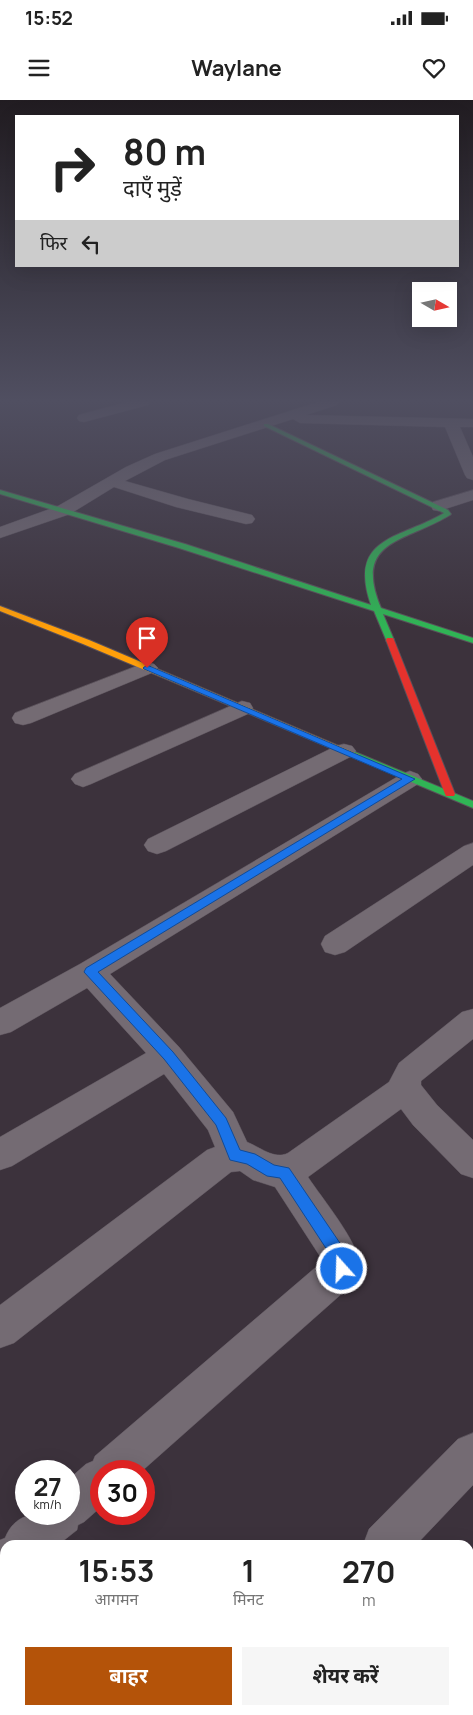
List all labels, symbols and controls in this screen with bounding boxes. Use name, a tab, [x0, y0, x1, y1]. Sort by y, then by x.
text: 15:52	[25, 5, 73, 31]
text: Waylane	[191, 53, 282, 83]
icon: menu	[25, 54, 53, 82]
icon: heart	[420, 54, 448, 82]
text: 80 m	[123, 128, 206, 176]
icon: right	[40, 135, 105, 200]
text: दाएँ मुड़ें	[123, 173, 182, 203]
text: फिर	[40, 230, 67, 256]
icon: left	[77, 230, 105, 258]
north arrow	[412, 282, 458, 328]
map controls	[412, 282, 457, 327]
pin	[126, 617, 168, 668]
icon: arrive	[133, 624, 161, 652]
position arrow	[315, 1242, 367, 1294]
speed limit sign: 30	[90, 1460, 155, 1525]
text: 27	[33, 1469, 62, 1504]
text: km/h	[34, 1496, 61, 1513]
text: 15:53	[78, 1550, 154, 1591]
text: 1	[242, 1550, 255, 1591]
text: 270	[342, 1551, 396, 1592]
text: आगमन	[95, 1588, 138, 1610]
text: मिनट	[233, 1588, 264, 1610]
text: m	[362, 1589, 376, 1611]
button: बाहर	[25, 1647, 232, 1705]
button: शेयर करें	[242, 1647, 449, 1705]

